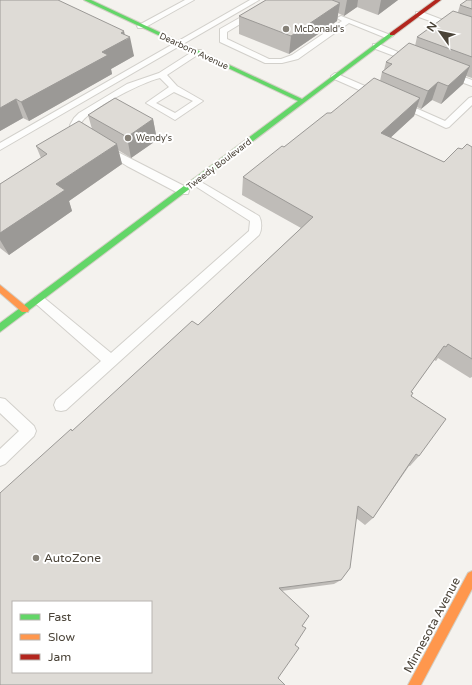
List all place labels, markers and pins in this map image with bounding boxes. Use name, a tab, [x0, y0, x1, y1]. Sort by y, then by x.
marker: McDonald's	[281, 24, 291, 34]
place label: McDonald's	[294, 24, 344, 35]
marker: Wendy's	[123, 133, 133, 143]
place label: Wendy's	[136, 133, 172, 144]
place label: AutoZone	[44, 551, 101, 565]
marker: AutoZone	[31, 553, 41, 563]

